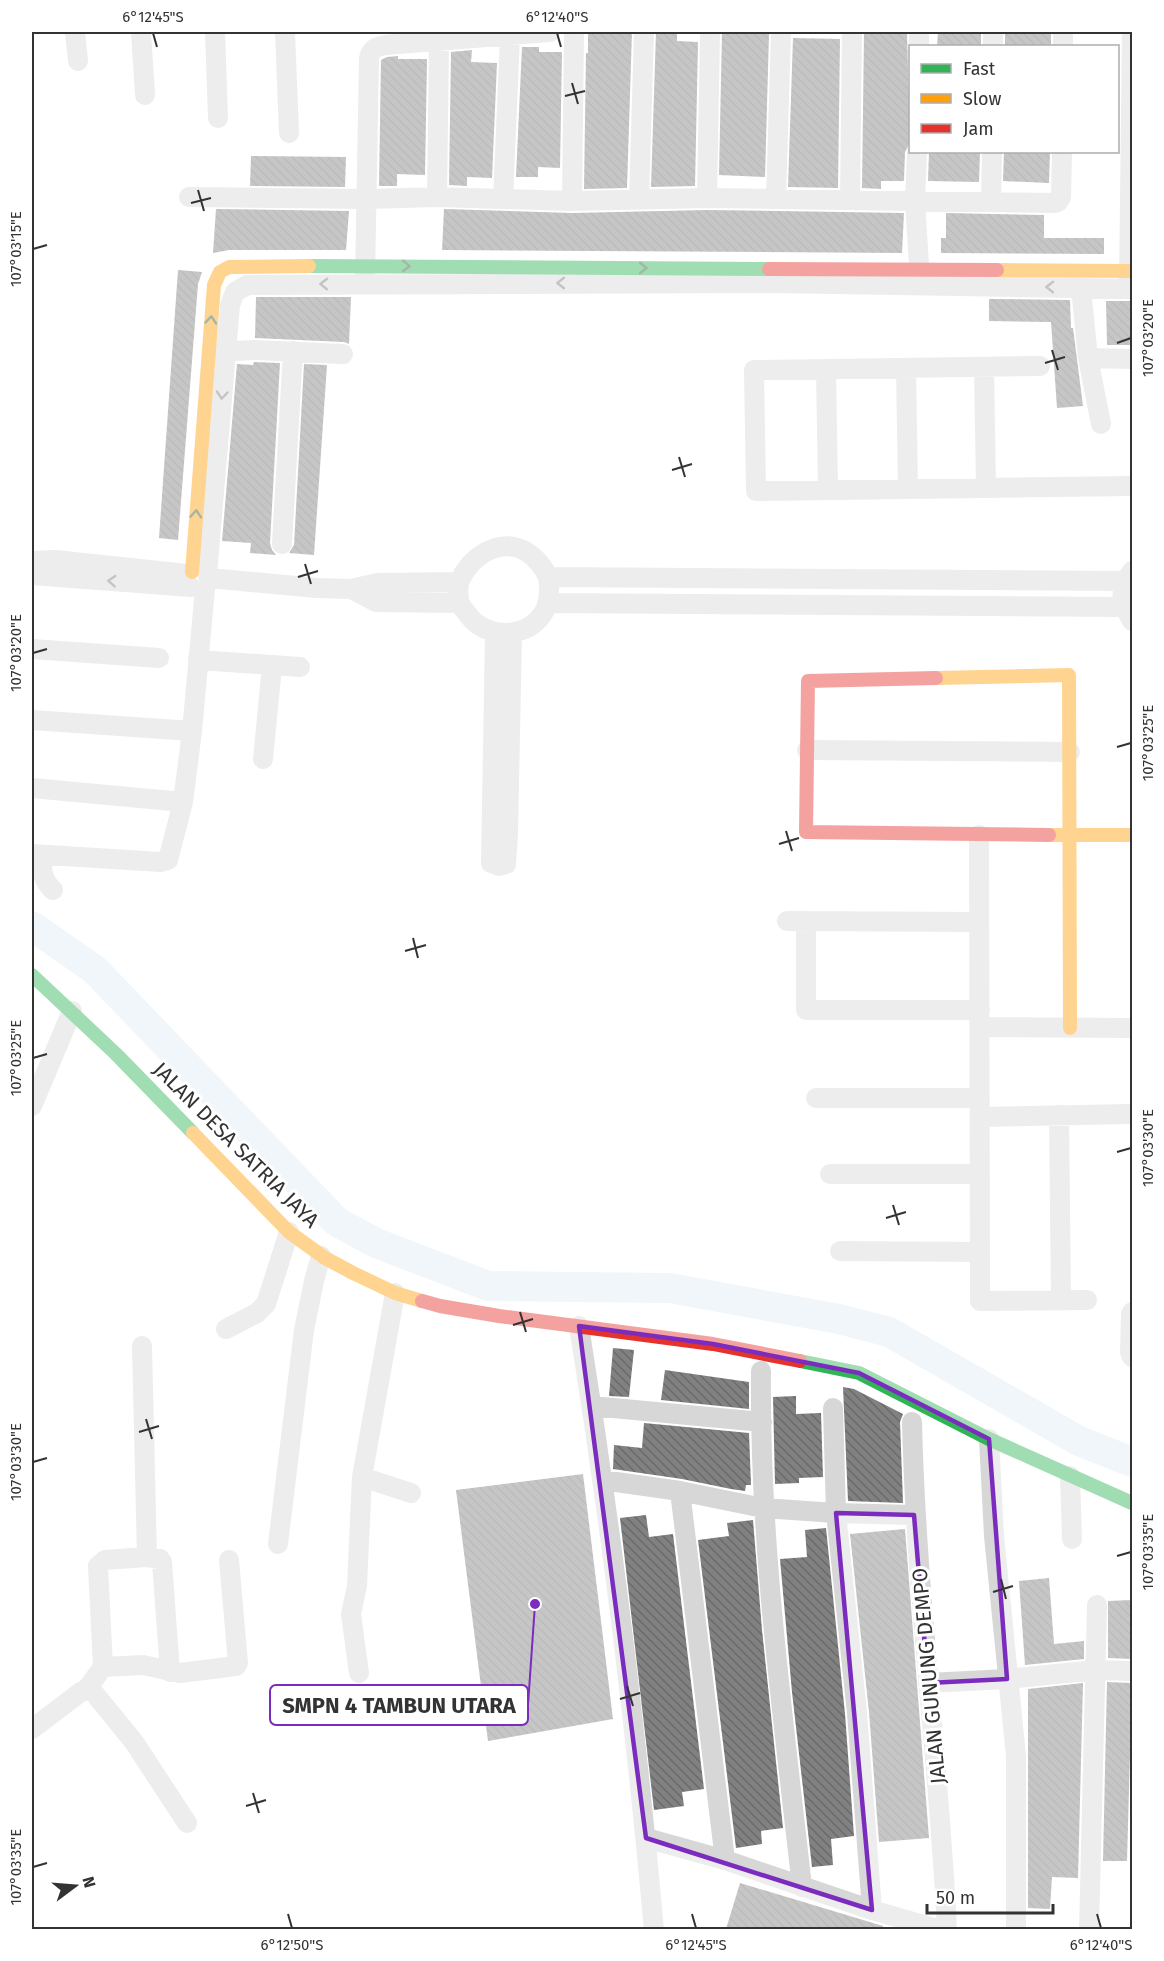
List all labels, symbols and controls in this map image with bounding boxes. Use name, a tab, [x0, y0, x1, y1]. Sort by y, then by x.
text: 6°12'45"S	[122, 8, 184, 26]
text: 6°12'40"S	[526, 8, 588, 26]
legend	[909, 45, 1119, 153]
text: Fast	[963, 58, 996, 80]
text: Slow	[963, 88, 1002, 110]
text: Jam	[963, 118, 994, 140]
text: 107°03'15"E	[7, 211, 25, 287]
one-way arrow	[402, 260, 411, 272]
one-way arrow	[639, 262, 648, 274]
one-way arrow	[556, 277, 565, 289]
one-way arrow	[319, 278, 328, 290]
one-way arrow	[1045, 281, 1054, 294]
text: 107°03'20"E	[1139, 299, 1157, 377]
one-way arrow	[204, 315, 217, 324]
one-way arrow	[216, 390, 229, 399]
one-way arrow	[189, 509, 202, 519]
one-way arrow	[107, 575, 116, 588]
text: 107°03'20"E	[7, 614, 25, 692]
text: 107°03'25"E	[1139, 705, 1157, 781]
text: 107°03'25"E	[7, 1020, 25, 1096]
street label: JALAN DESA SATRIA JAYA	[148, 1057, 324, 1233]
text: 107°03'30"E	[1139, 1109, 1157, 1187]
text: 107°03'30"E	[7, 1423, 25, 1501]
text: 107°03'35"E	[1139, 1514, 1157, 1590]
street label: JALAN GUNUNG DEMPO	[907, 1567, 951, 1785]
callout: SMPN 4 TAMBUN UTARA	[270, 1685, 528, 1725]
text: SMPN 4 TAMBUN UTARA	[282, 1692, 517, 1719]
text: 107°03'35"E	[7, 1829, 25, 1905]
north arrow	[45, 1856, 105, 1916]
text: N	[78, 1874, 100, 1890]
scale bar	[927, 1877, 1053, 1915]
text: 50 m	[936, 1887, 975, 1909]
text: 6°12'50"S	[261, 1936, 323, 1954]
text: 6°12'45"S	[665, 1936, 727, 1954]
text: 6°12'40"S	[1070, 1936, 1132, 1954]

